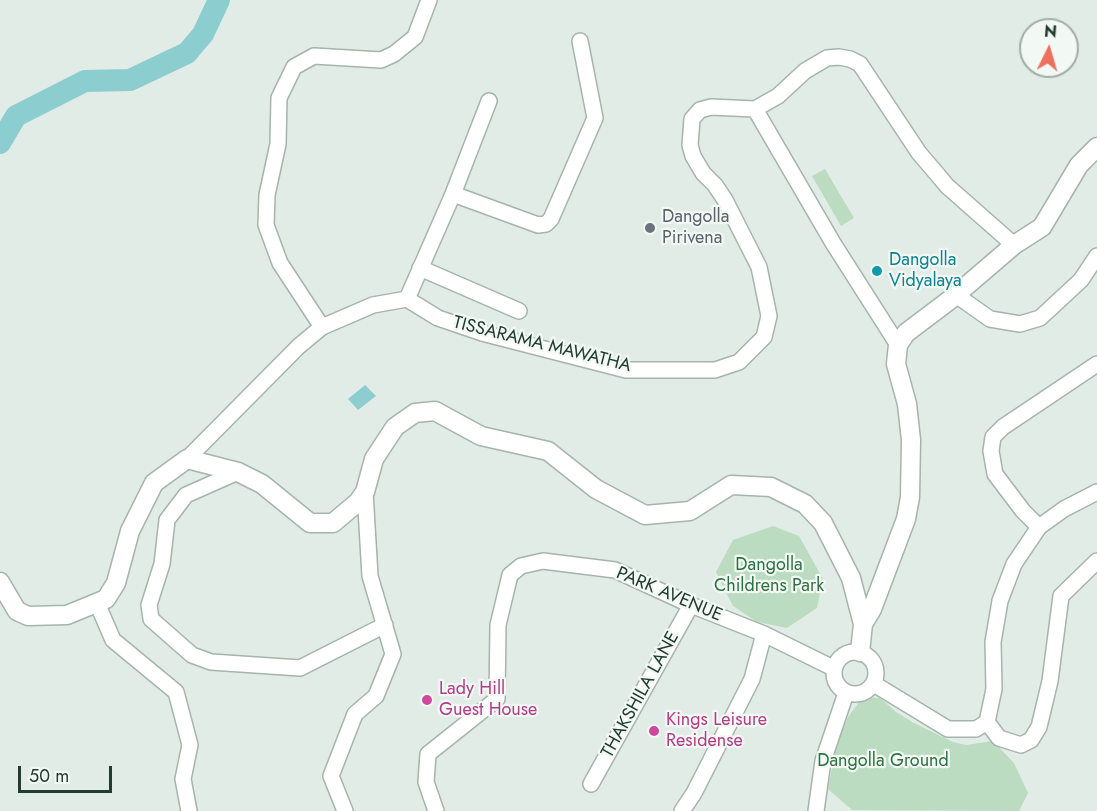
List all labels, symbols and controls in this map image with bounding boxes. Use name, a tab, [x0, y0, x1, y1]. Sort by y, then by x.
north arrow	[1019, 18, 1079, 78]
text: N	[1043, 20, 1058, 44]
place label: Dangolla Pirivena	[662, 207, 729, 250]
marker: Dangolla Pirivena	[643, 221, 657, 235]
place label: Dangolla Vidyalaya	[889, 250, 962, 292]
marker: Dangolla Vidyalaya	[870, 264, 884, 278]
street label: TISSARAMA MAWATHA	[451, 312, 633, 378]
park label: Dangolla Childrens Park	[714, 555, 824, 598]
street label: PARK AVENUE	[613, 563, 725, 627]
street label: THAKSHILA LANE	[597, 628, 685, 762]
place label: Lady Hill Guest House	[439, 679, 537, 722]
marker: Lady Hill Guest House	[420, 693, 434, 707]
place label: Kings Leisure Residense	[666, 710, 767, 752]
marker: Kings Leisure Residense	[647, 724, 661, 738]
park label: Dangolla Ground	[817, 751, 949, 773]
scale bar	[21, 754, 116, 792]
text: 50 m	[29, 763, 69, 789]

